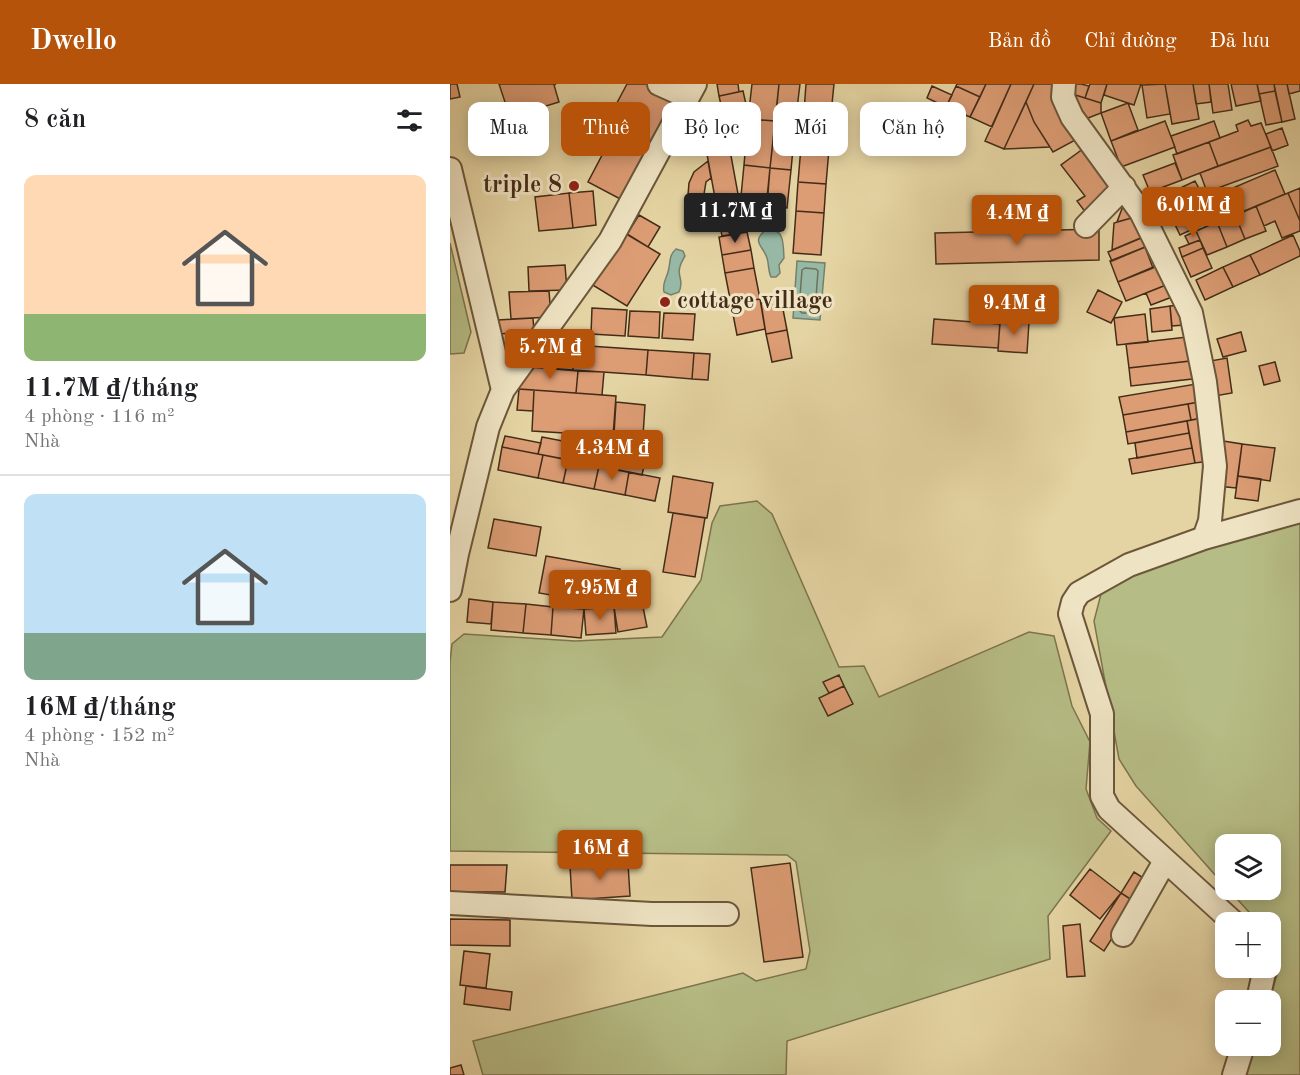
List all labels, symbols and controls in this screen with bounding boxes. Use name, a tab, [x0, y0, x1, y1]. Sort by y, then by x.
text: Dwello	[30, 28, 117, 56]
text: Bản đồ	[988, 31, 1051, 52]
text: Chỉ đường	[1084, 31, 1177, 52]
text: Đã lưu	[1210, 31, 1270, 52]
chip: Mua	[468, 102, 549, 156]
chip: Thuê	[561, 102, 650, 156]
chip: Bộ lọc	[662, 102, 761, 156]
chip: Mới	[773, 102, 848, 156]
chip: Căn hộ	[860, 102, 966, 156]
icon: filters	[393, 104, 426, 137]
text: 8 căn	[24, 107, 86, 133]
place label: triple 8	[483, 174, 562, 198]
marker: triple 8	[567, 179, 581, 193]
pin: 6.01M ₫	[1138, 187, 1248, 238]
pin: 11.7M ₫	[680, 193, 790, 244]
pin: 4.4M ₫	[968, 195, 1066, 246]
text: 6.01M ₫	[1156, 196, 1230, 216]
text: 11.7M ₫	[698, 202, 772, 222]
text: 4.4M ₫	[986, 204, 1048, 224]
icon: home	[171, 214, 279, 322]
pin: 9.4M ₫	[965, 285, 1063, 336]
place label: cottage village	[677, 290, 833, 314]
text: 9.4M ₫	[983, 294, 1045, 314]
marker: cottage village	[658, 295, 672, 309]
pin: 5.7M ₫	[501, 329, 599, 380]
text: 5.7M ₫	[519, 338, 581, 358]
text: 11.7M ₫/tháng	[24, 376, 198, 402]
text: 4 phòng · 116 m²	[24, 407, 175, 427]
pin: 4.34M ₫	[557, 430, 667, 481]
text: Nhà	[24, 432, 60, 452]
text: 4.34M ₫	[575, 439, 649, 459]
icon: home	[171, 533, 279, 641]
pin: 7.95M ₫	[545, 570, 655, 621]
text: 7.95M ₫	[563, 579, 637, 599]
text: 16M ₫/tháng	[24, 695, 176, 721]
text: 4 phòng · 152 m²	[24, 726, 175, 746]
text: Nhà	[24, 751, 60, 771]
pin: 16M ₫	[558, 830, 642, 881]
map controls	[1215, 834, 1281, 1056]
button: layers	[1215, 834, 1281, 900]
text: 16M ₫	[572, 839, 628, 859]
button: +	[1215, 912, 1281, 978]
button: −	[1215, 990, 1281, 1056]

